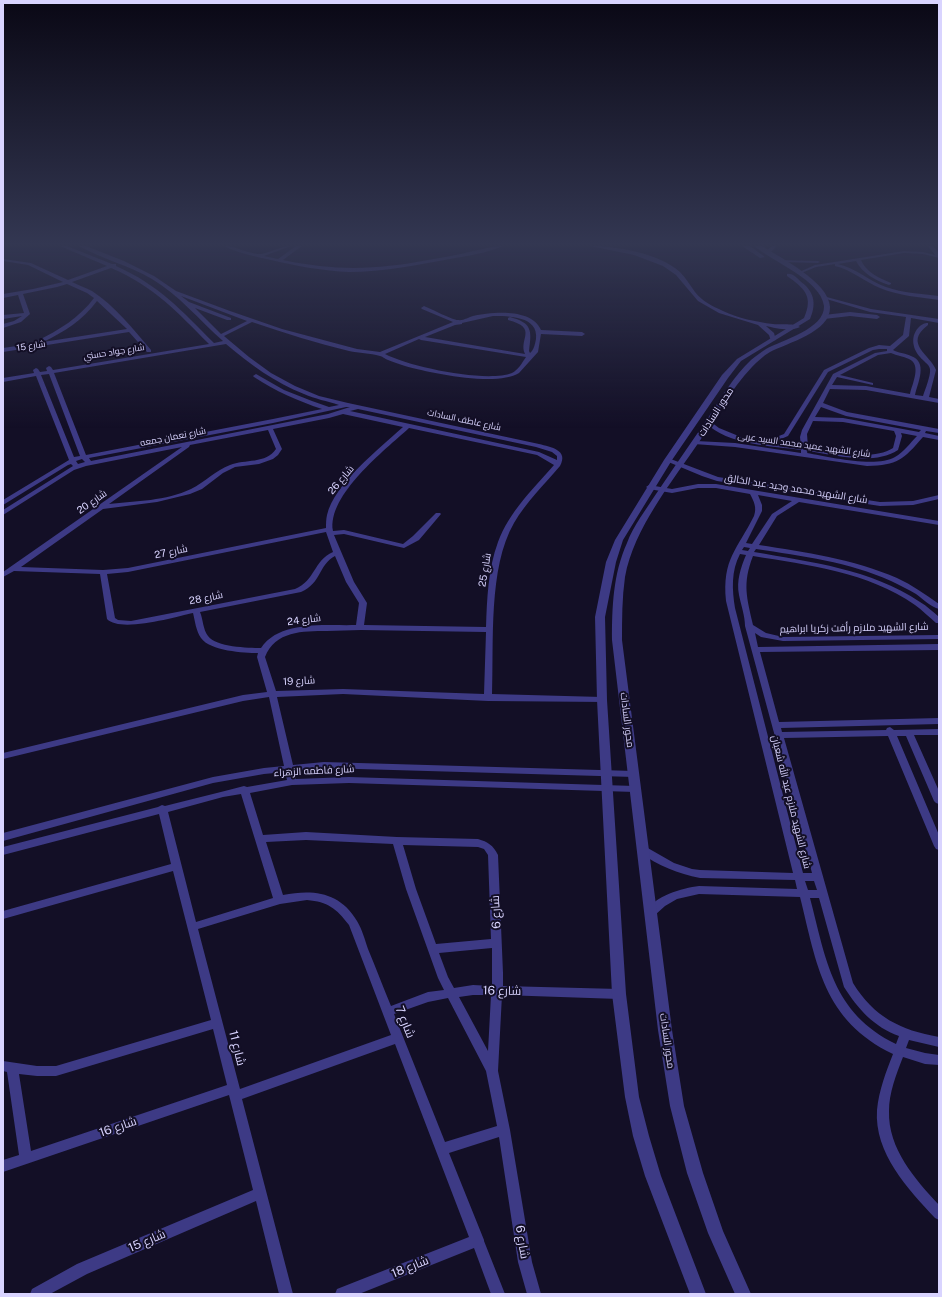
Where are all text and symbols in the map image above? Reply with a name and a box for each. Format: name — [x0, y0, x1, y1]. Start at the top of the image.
street label: شارع 15 — [16, 338, 46, 354]
street label: شارع جواد حسني — [83, 342, 145, 362]
street label: محور السادات — [696, 385, 736, 439]
street label: شارع عاطف السادات — [426, 407, 502, 433]
street label: شارع نعمان جمعه — [139, 425, 207, 449]
street label: شارع الشهيد عميد محمد السيد عربى — [737, 430, 871, 460]
street label: شارع 26 — [325, 463, 357, 497]
street label: شارع الشهيد محمد وحيد عبد الخالق — [724, 472, 868, 506]
street label: شارع 20 — [75, 487, 109, 517]
street label: شارع 27 — [153, 543, 189, 561]
street label: شارع 25 — [476, 552, 494, 588]
street label: شارع 28 — [188, 589, 224, 607]
street label: شارع 24 — [286, 612, 322, 628]
street label: شارع الشهيد ملازم رأفت زكريا ابراهيم — [779, 621, 929, 635]
street label: شارع 19 — [283, 674, 315, 688]
street label: محور السادات — [618, 692, 636, 748]
street label: شارع الشهيد ملازم عبد الله شعبان — [769, 734, 813, 870]
street label: شارع فاطمه الزهراء — [273, 763, 355, 779]
street label: شارع 6 — [488, 895, 504, 929]
street label: شارع 16 — [483, 983, 521, 999]
street label: شارع 7 — [392, 1004, 418, 1040]
street label: محور السادات — [657, 1013, 677, 1069]
street label: شارع 11 — [226, 1029, 248, 1067]
street label: شارع 16 — [97, 1114, 139, 1140]
street label: شارع 6 — [512, 1224, 532, 1260]
street label: شارع 15 — [126, 1227, 168, 1255]
street label: شارع 18 — [389, 1253, 431, 1281]

